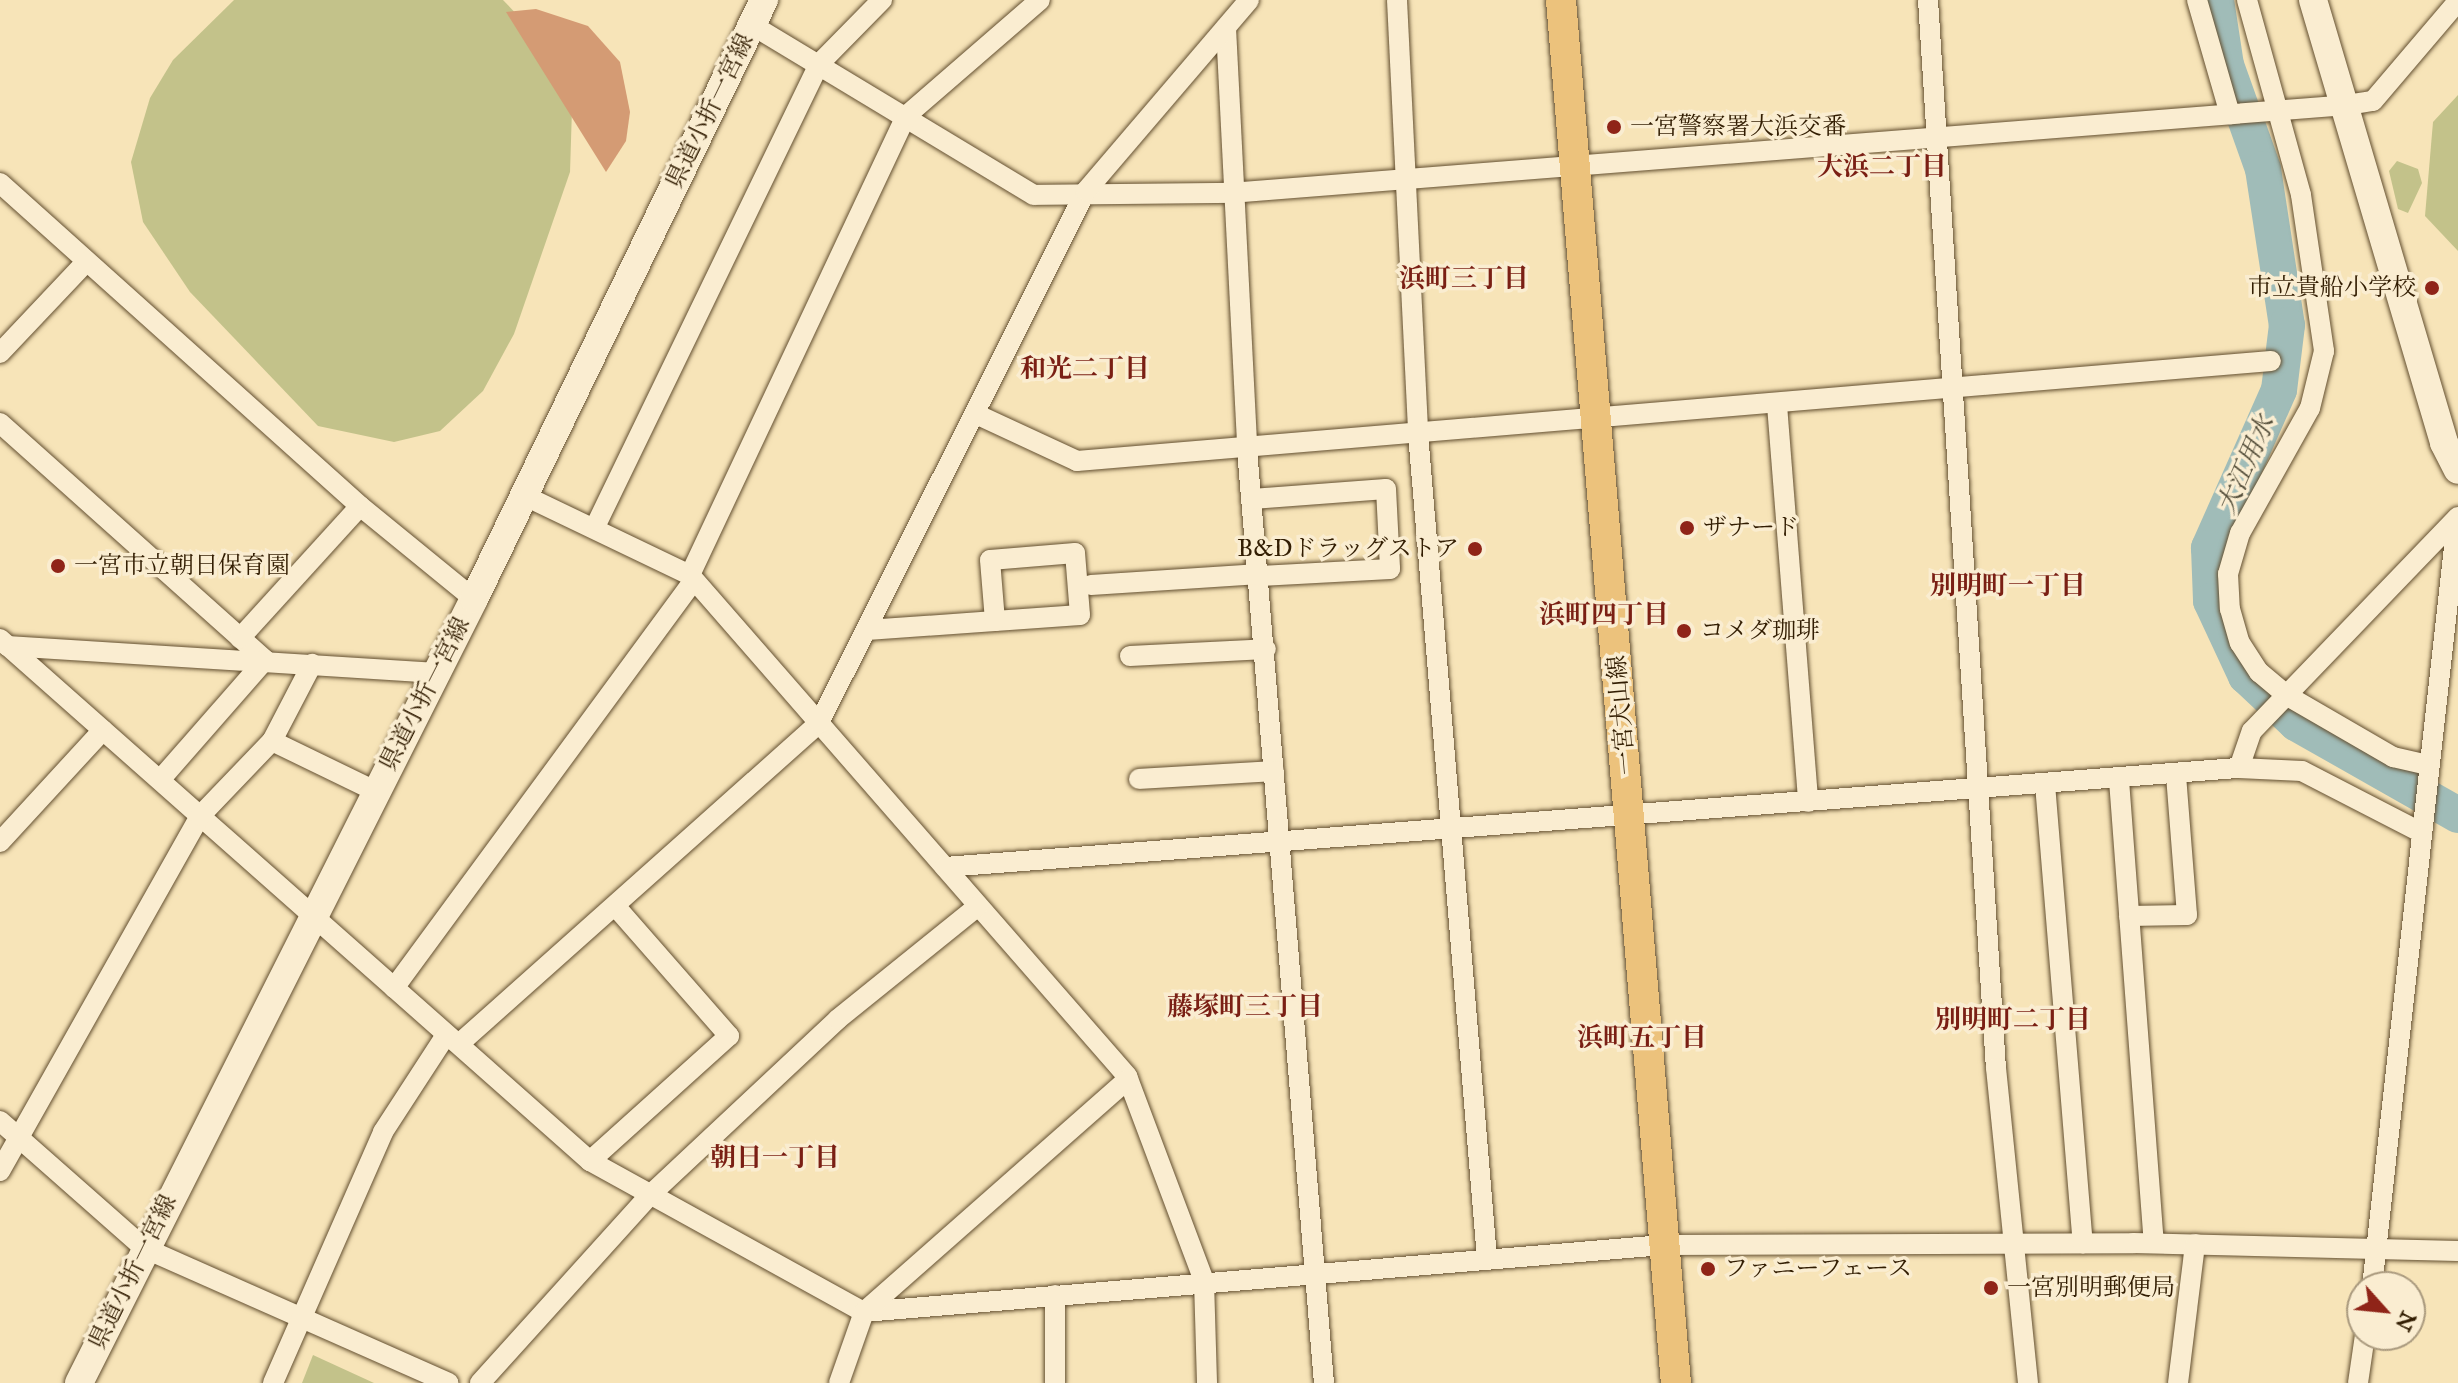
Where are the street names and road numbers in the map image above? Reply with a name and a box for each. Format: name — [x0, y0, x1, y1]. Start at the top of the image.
street label: 県道小折一宮線 — [660, 29, 760, 193]
street label: 県道小折一宮線 — [374, 613, 476, 775]
street label: 一宮犬山線 — [1602, 654, 1642, 776]
street label: 県道小折一宮線 — [83, 1190, 183, 1354]

